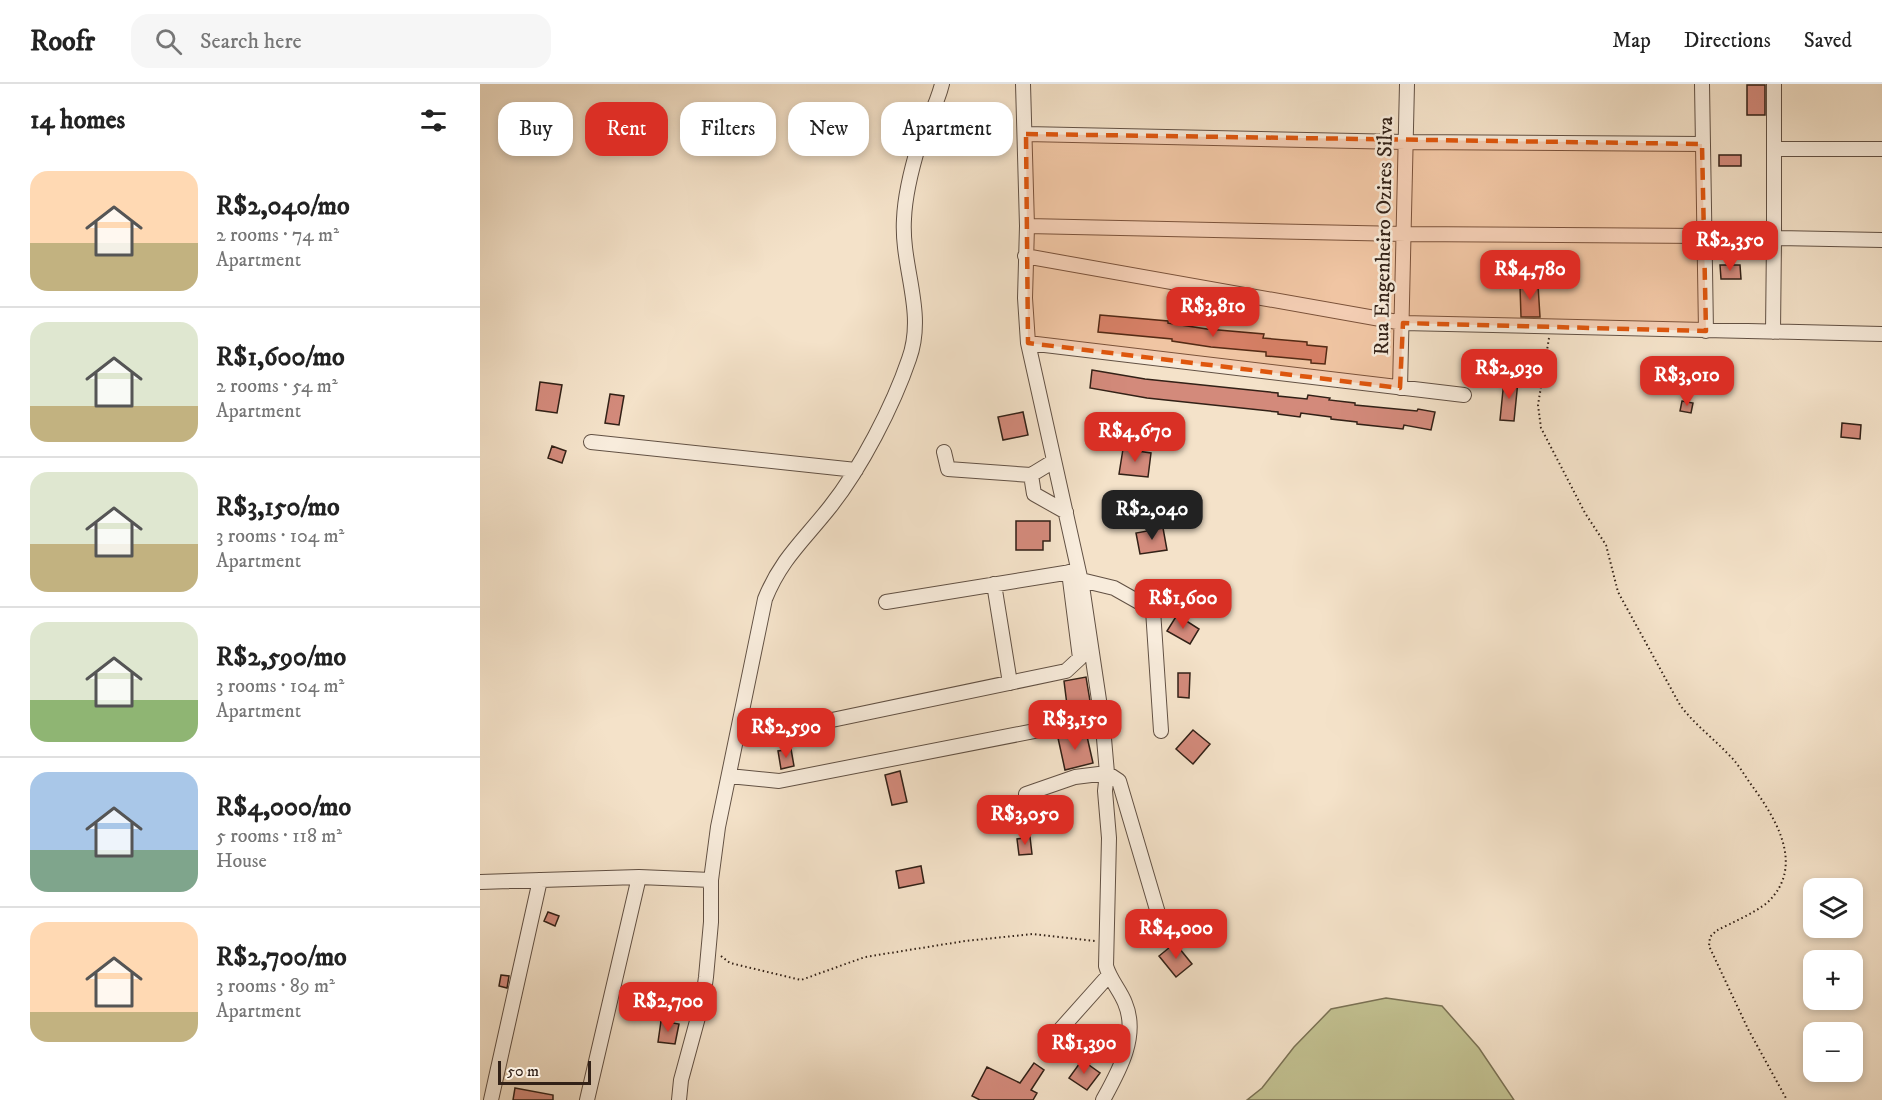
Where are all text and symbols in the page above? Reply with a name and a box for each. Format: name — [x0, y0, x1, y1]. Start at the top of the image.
search box — [131, 14, 551, 68]
text: Roofr — [30, 24, 95, 59]
icon: search — [152, 25, 185, 58]
text: Search here — [200, 28, 302, 55]
text: Map — [1612, 28, 1651, 54]
text: Directions — [1684, 28, 1771, 54]
text: Saved — [1804, 28, 1852, 54]
chip: Buy — [498, 102, 573, 156]
chip: Rent — [585, 102, 668, 156]
chip: Filters — [680, 102, 776, 156]
chip: New — [788, 102, 869, 156]
chip: Apartment — [881, 102, 1013, 156]
text: 14 homes — [30, 104, 125, 137]
icon: filters — [417, 104, 450, 137]
street label: Rua Engenheiro Ozires Silva — [1369, 116, 1399, 356]
text: R$2,040/mo — [216, 190, 350, 223]
icon: home — [78, 195, 150, 267]
pin: R$2,350 — [1675, 221, 1785, 272]
text: 2 rooms · 74 m² — [216, 223, 339, 248]
text: R$2,350 — [1696, 228, 1764, 253]
text: Apartment — [216, 248, 301, 273]
pin: R$4,780 — [1475, 250, 1585, 301]
text: R$4,780 — [1494, 257, 1566, 282]
pin: R$3,810 — [1158, 287, 1268, 338]
text: R$3,810 — [1180, 294, 1246, 319]
text: R$1,600/mo — [216, 341, 345, 374]
icon: home — [78, 346, 150, 418]
pin: R$2,930 — [1454, 349, 1564, 400]
text: R$2,930 — [1475, 356, 1543, 381]
pin: R$3,010 — [1632, 356, 1742, 407]
text: R$3,010 — [1654, 363, 1720, 388]
text: 2 rooms · 54 m² — [216, 374, 338, 399]
text: Apartment — [216, 399, 301, 424]
pin: R$4,670 — [1080, 412, 1190, 463]
text: R$4,670 — [1098, 419, 1172, 444]
pin: R$2,040 — [1097, 490, 1207, 541]
text: R$3,150/mo — [216, 491, 340, 524]
icon: home — [78, 496, 150, 568]
text: R$2,040 — [1116, 497, 1188, 522]
text: 3 rooms · 104 m² — [216, 524, 344, 549]
text: Apartment — [216, 549, 301, 574]
pin: R$1,600 — [1128, 579, 1238, 630]
text: R$1,600 — [1149, 586, 1217, 611]
text: R$2,590/mo — [216, 641, 346, 674]
icon: home — [78, 646, 150, 718]
text: 3 rooms · 104 m² — [216, 674, 344, 699]
text: Apartment — [216, 699, 301, 724]
pin: R$3,150 — [1020, 700, 1130, 751]
text: R$3,150 — [1043, 707, 1107, 732]
pin: R$2,590 — [731, 708, 841, 759]
text: R$2,590 — [751, 715, 821, 740]
text: R$4,000/mo — [216, 791, 351, 824]
pin: R$3,050 — [970, 795, 1080, 846]
icon: home — [78, 796, 150, 868]
text: R$3,050 — [991, 802, 1059, 827]
text: 5 rooms · 118 m² — [216, 824, 342, 849]
text: House — [216, 849, 267, 874]
map controls — [1803, 878, 1863, 1082]
button: layers — [1803, 878, 1863, 938]
pin: R$4,000 — [1121, 909, 1231, 960]
text: R$4,000 — [1139, 916, 1213, 941]
text: R$2,700/mo — [216, 941, 347, 974]
icon: home — [78, 946, 150, 1018]
button: + — [1803, 950, 1863, 1010]
text: 3 rooms · 89 m² — [216, 974, 335, 999]
pin: R$2,700 — [613, 982, 723, 1033]
text: R$2,700 — [633, 989, 703, 1014]
text: Apartment — [216, 999, 301, 1024]
button: − — [1803, 1022, 1863, 1082]
pin: R$1,390 — [1029, 1024, 1139, 1075]
text: R$1,390 — [1051, 1031, 1117, 1056]
scale bar — [498, 1058, 591, 1086]
text: 50 m — [507, 1061, 539, 1081]

